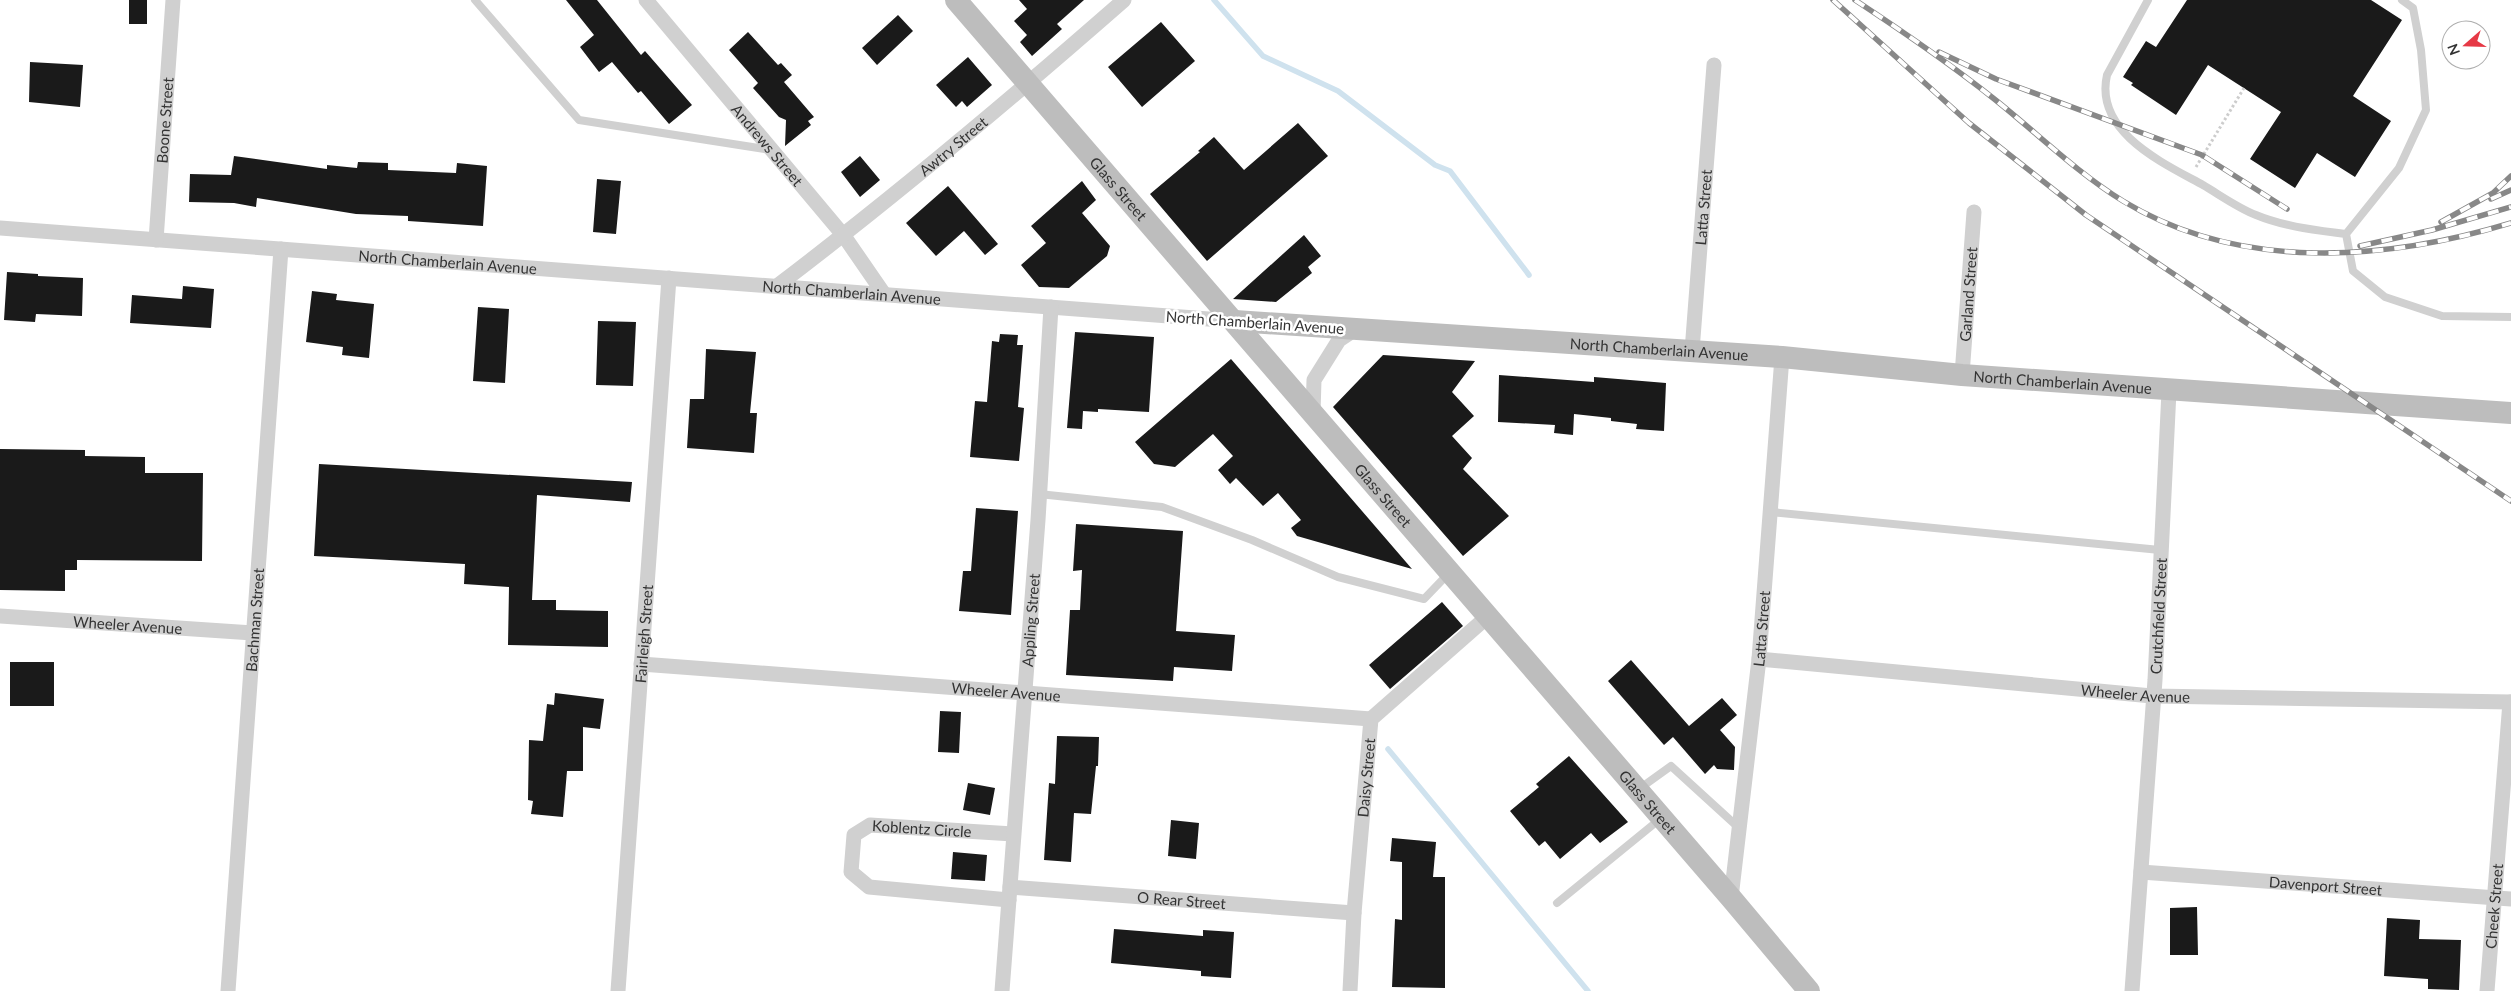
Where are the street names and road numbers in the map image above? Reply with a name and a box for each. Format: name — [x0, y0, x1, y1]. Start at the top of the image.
street label: Boone Street — [152, 76, 177, 164]
street label: Andrews Street — [728, 100, 807, 190]
street label: Awtry Street — [915, 112, 991, 179]
street label: Glass Street — [1086, 153, 1151, 224]
street label: Latta Street — [1691, 168, 1715, 246]
street label: North Chamberlain Avenue — [358, 246, 538, 277]
street label: Garland Street — [1955, 246, 1980, 342]
street label: North Chamberlain Avenue — [762, 276, 942, 308]
street label: North Chamberlain Avenue — [1165, 307, 1345, 337]
street label: North Chamberlain Avenue — [1569, 334, 1749, 364]
street label: North Chamberlain Avenue — [1973, 367, 2153, 397]
street label: Glass Street — [1351, 460, 1416, 531]
street label: Crutchfield Street — [2146, 557, 2170, 675]
street label: Bachman Street — [242, 567, 267, 673]
street label: Appling Street — [1018, 572, 1043, 667]
street label: Fairleigh Street — [631, 583, 656, 684]
street label: Latta Street — [1749, 589, 1773, 668]
street label: Wheeler Avenue — [73, 612, 183, 637]
street label: Wheeler Avenue — [951, 678, 1061, 705]
street label: Wheeler Avenue — [2080, 680, 2190, 706]
street label: Daisy Street — [1353, 737, 1378, 818]
street label: Glass Street — [1616, 766, 1681, 838]
street label: Koblentz Circle — [872, 816, 972, 840]
street label: Cheek Street — [2481, 862, 2506, 949]
street label: Davenport Street — [2268, 872, 2383, 899]
street label: O Rear Street — [1137, 888, 1227, 912]

